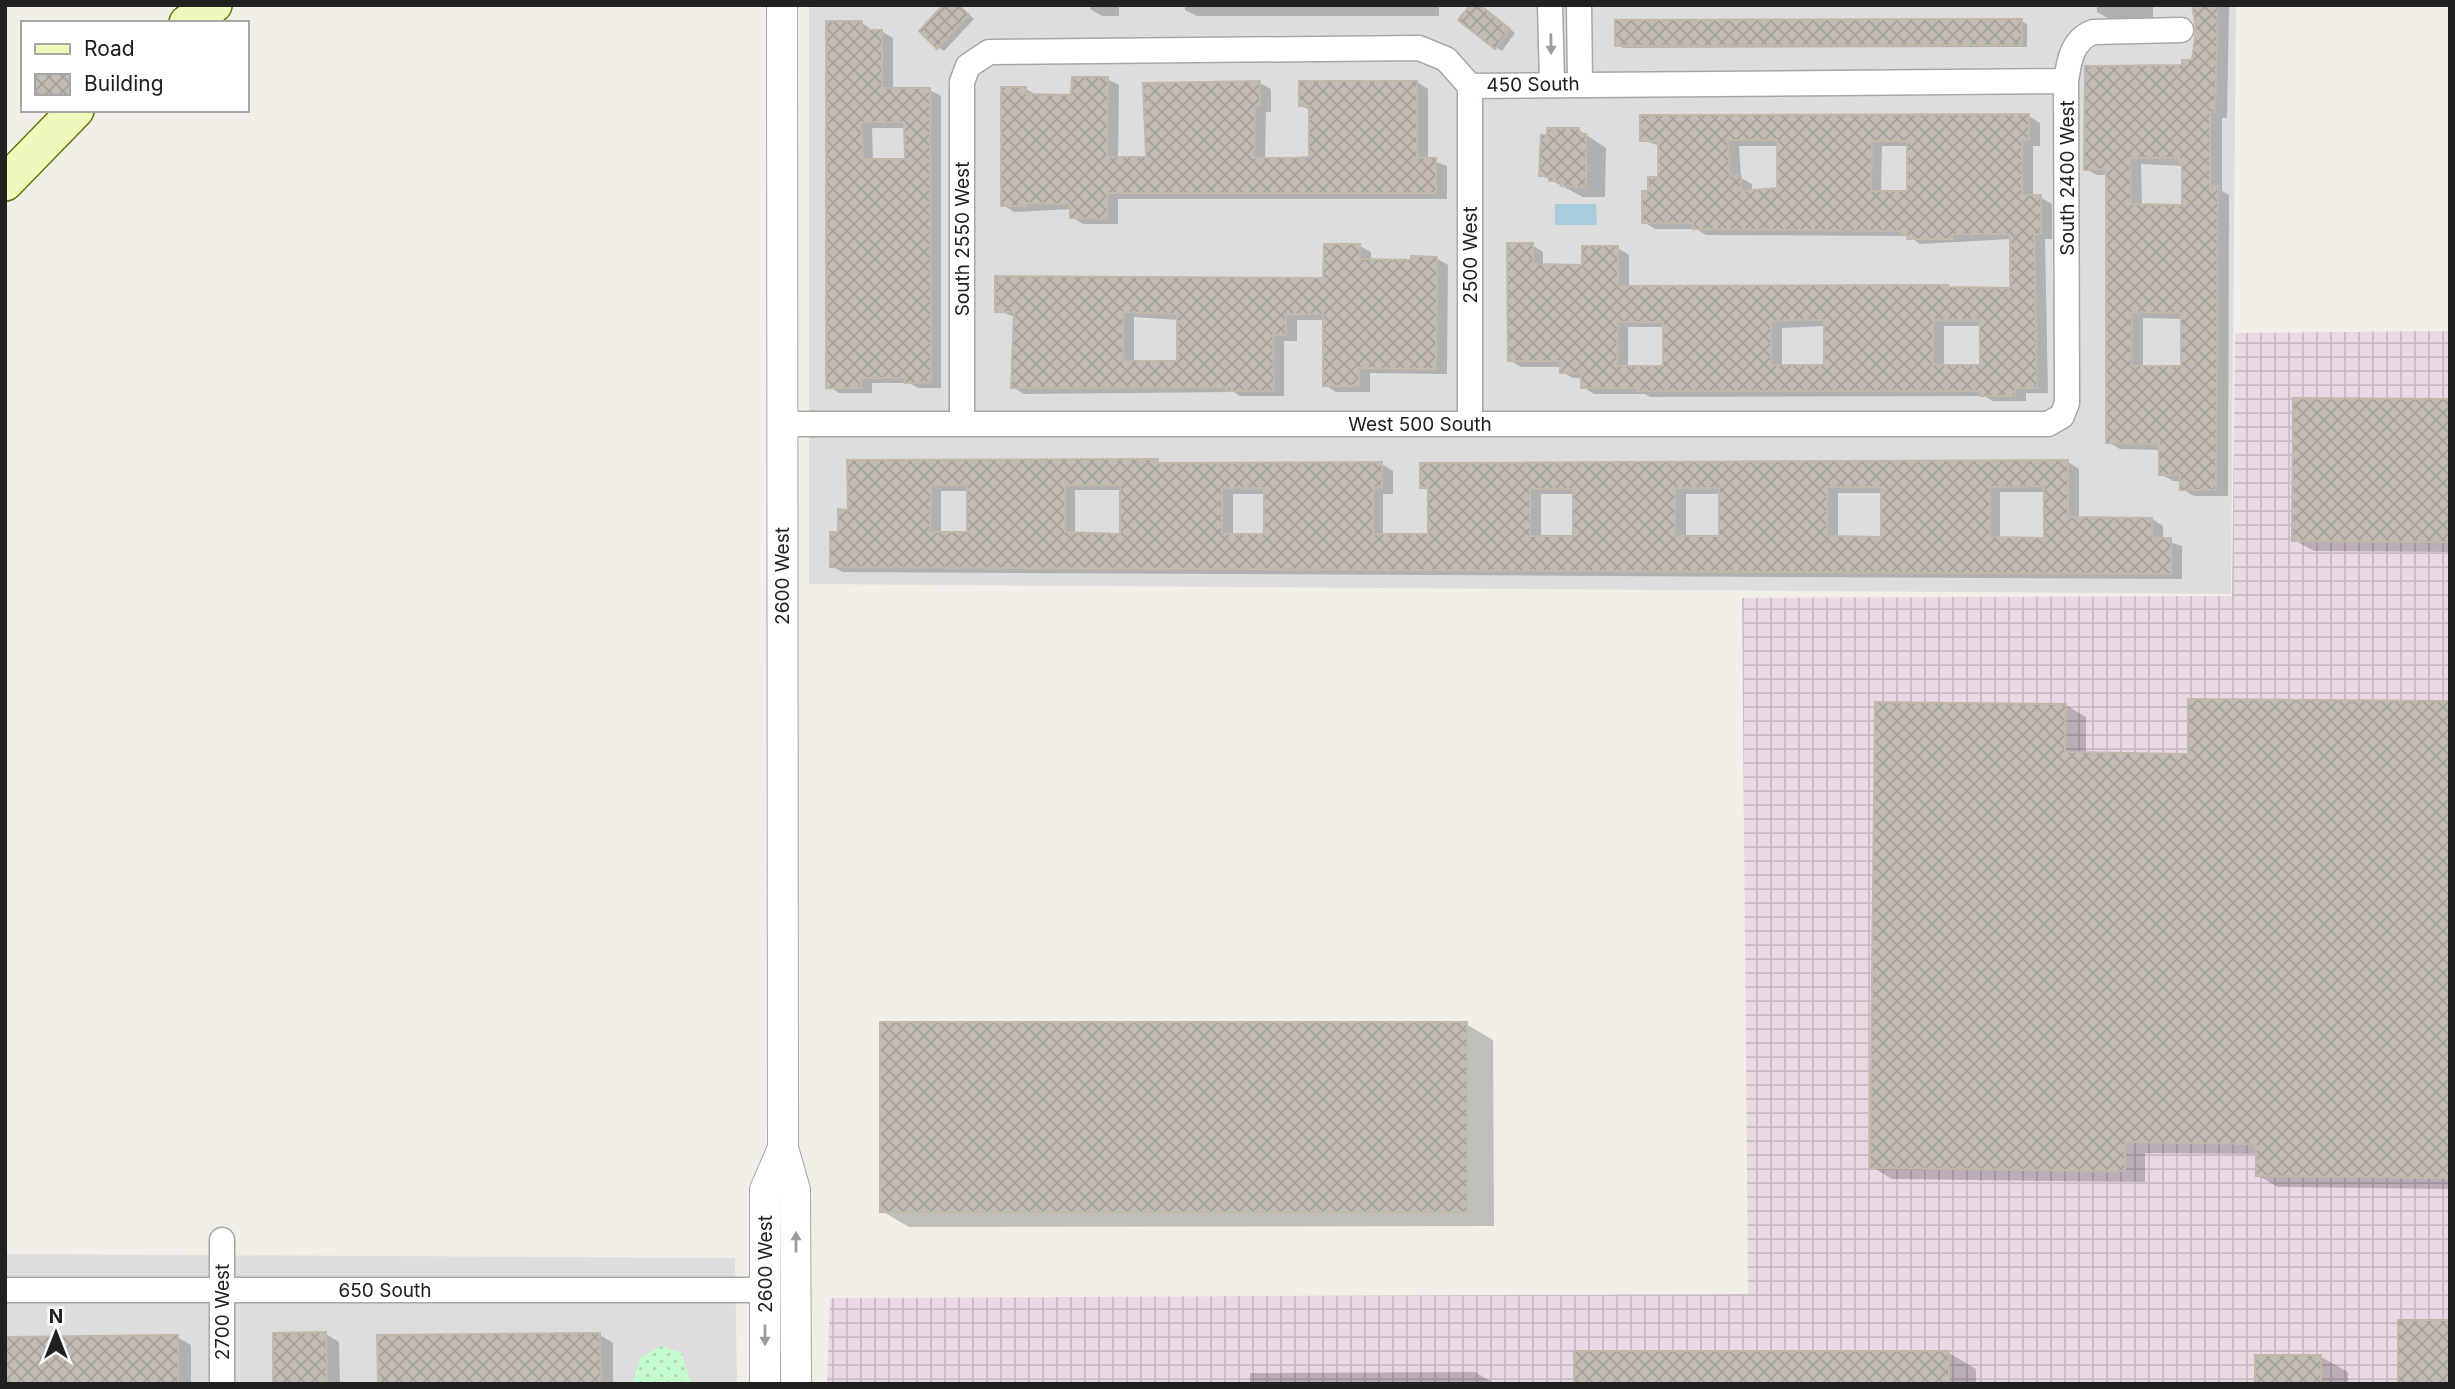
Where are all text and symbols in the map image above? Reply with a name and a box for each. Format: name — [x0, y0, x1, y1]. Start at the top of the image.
legend — [21, 21, 248, 112]
one-way arrow — [1545, 33, 1557, 55]
text: Road — [84, 36, 135, 61]
text: Building — [84, 71, 164, 96]
street label: 450 South — [1486, 72, 1580, 97]
street label: South 2400 West — [2056, 100, 2079, 256]
street label: South 2550 West — [951, 162, 974, 316]
street label: 2500 West — [1459, 206, 1482, 304]
street label: West 500 South — [1348, 413, 1492, 436]
street label: 2600 West — [771, 527, 794, 625]
street label: 2600 West — [754, 1215, 777, 1313]
one-way arrow — [790, 1231, 802, 1253]
street label: 2700 West — [211, 1264, 234, 1360]
street label: 650 South — [339, 1279, 431, 1302]
north arrow — [21, 1298, 91, 1368]
text: N — [49, 1305, 63, 1328]
one-way arrow — [759, 1324, 771, 1346]

